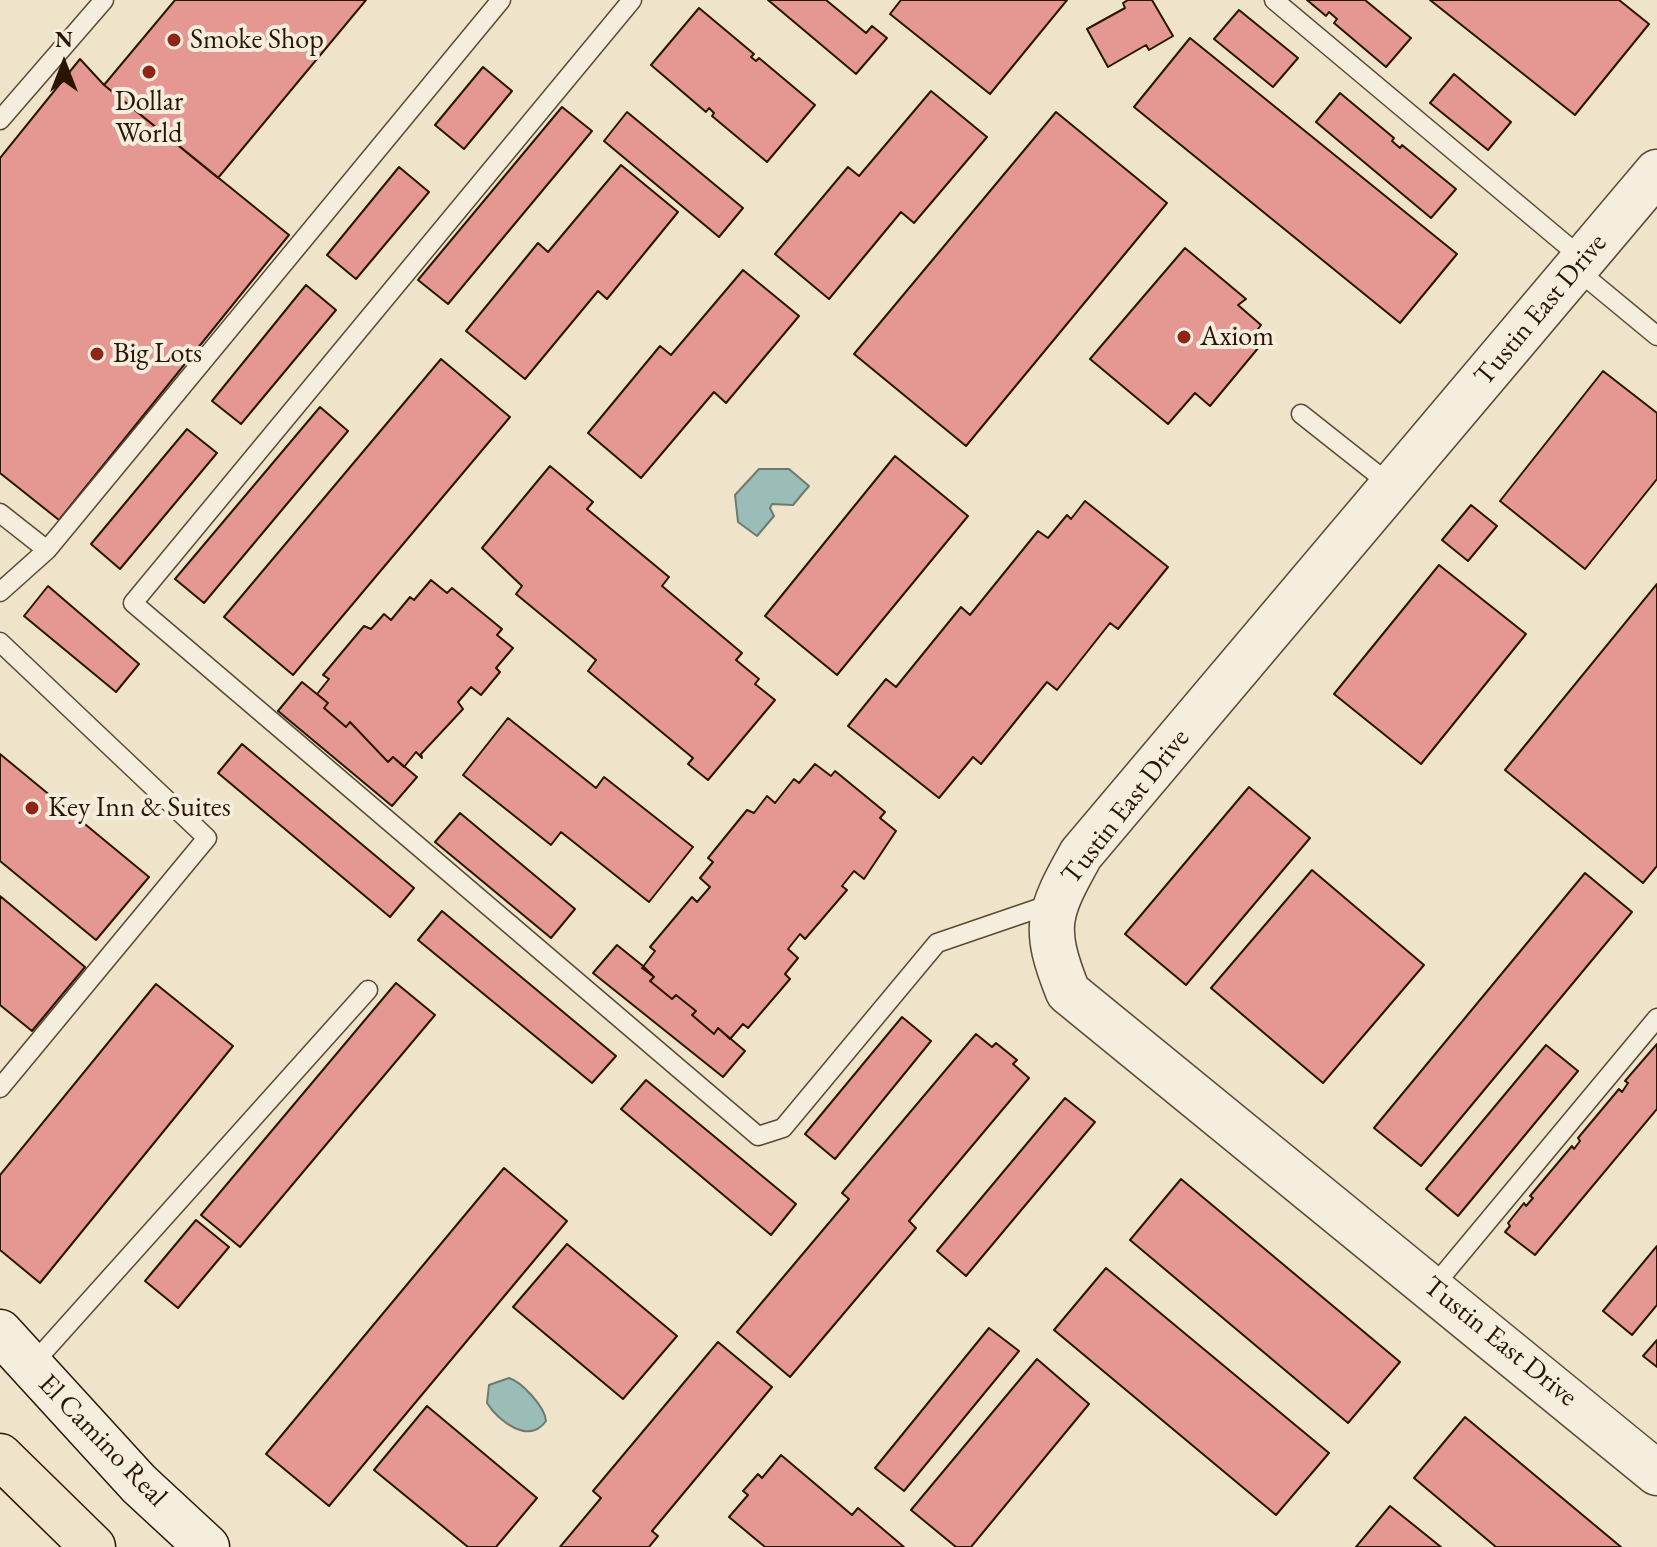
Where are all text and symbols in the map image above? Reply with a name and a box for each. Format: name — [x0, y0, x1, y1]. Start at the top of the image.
place label: Smoke Shop — [190, 23, 324, 57]
north arrow — [24, 24, 104, 104]
text: N — [55, 25, 73, 54]
marker: Smoke Shop — [165, 31, 183, 49]
marker: Dollar World — [140, 63, 158, 81]
place label: Dollar World — [115, 85, 183, 151]
street label: Tustin East Drive — [1468, 227, 1614, 393]
place label: Axiom — [1200, 320, 1274, 354]
marker: Axiom — [1175, 328, 1193, 346]
place label: Big Lots — [113, 337, 202, 371]
marker: Big Lots — [88, 345, 106, 363]
street label: Tustin East Drive — [1055, 723, 1197, 891]
place label: Key Inn & Suites — [48, 791, 231, 825]
marker: Key Inn & Suites — [23, 799, 41, 817]
street label: Tustin East Drive — [1416, 1270, 1584, 1414]
street label: El Camino Real — [31, 1368, 173, 1514]

